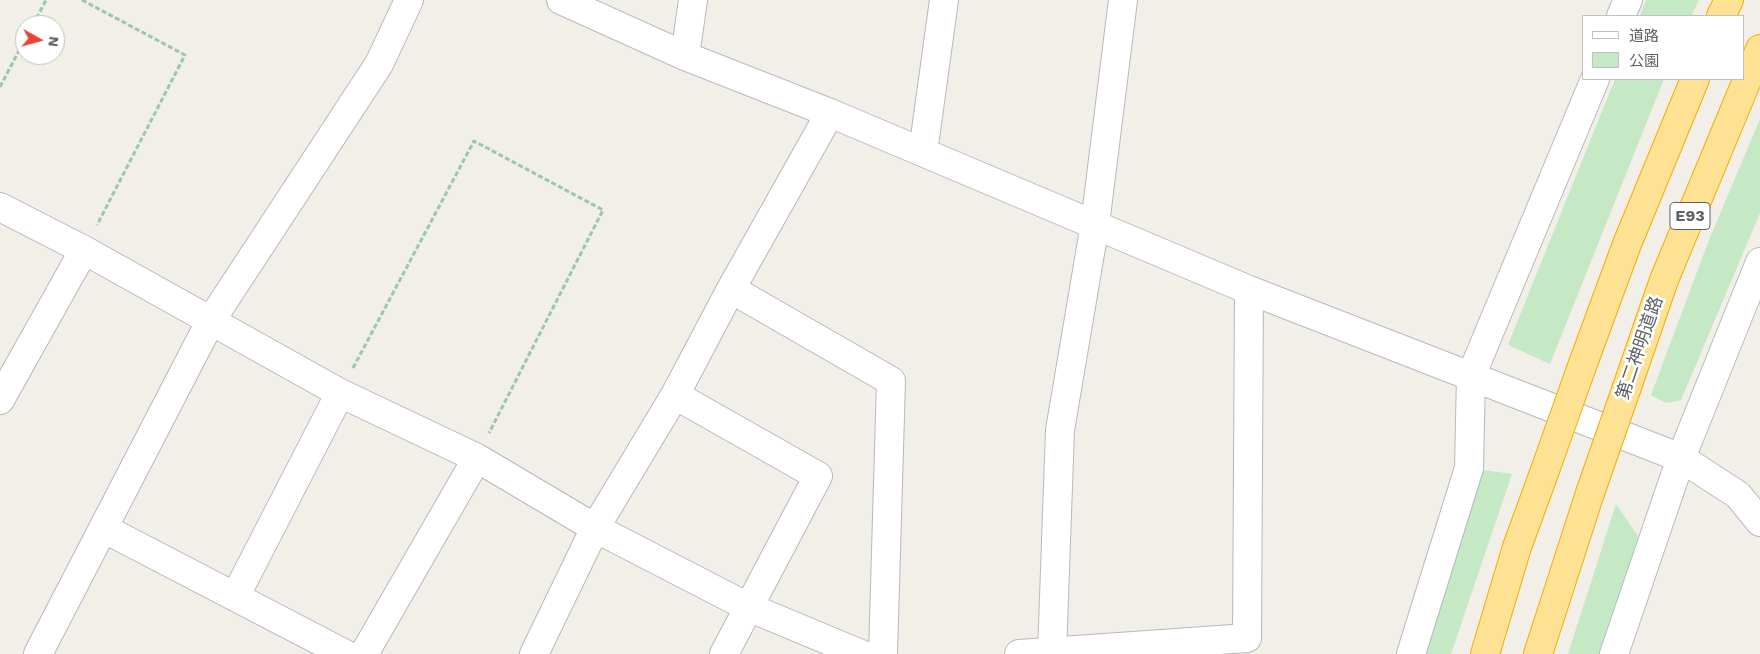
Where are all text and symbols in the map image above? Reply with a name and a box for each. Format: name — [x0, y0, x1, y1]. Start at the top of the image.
north arrow — [15, 15, 65, 65]
legend — [1582, 15, 1745, 80]
text: 道路 — [1629, 27, 1659, 45]
text: N — [45, 36, 62, 48]
text: 公園 — [1629, 52, 1659, 70]
road number: E93 — [1670, 202, 1710, 230]
street label: 第二神明道路 — [1612, 293, 1668, 403]

